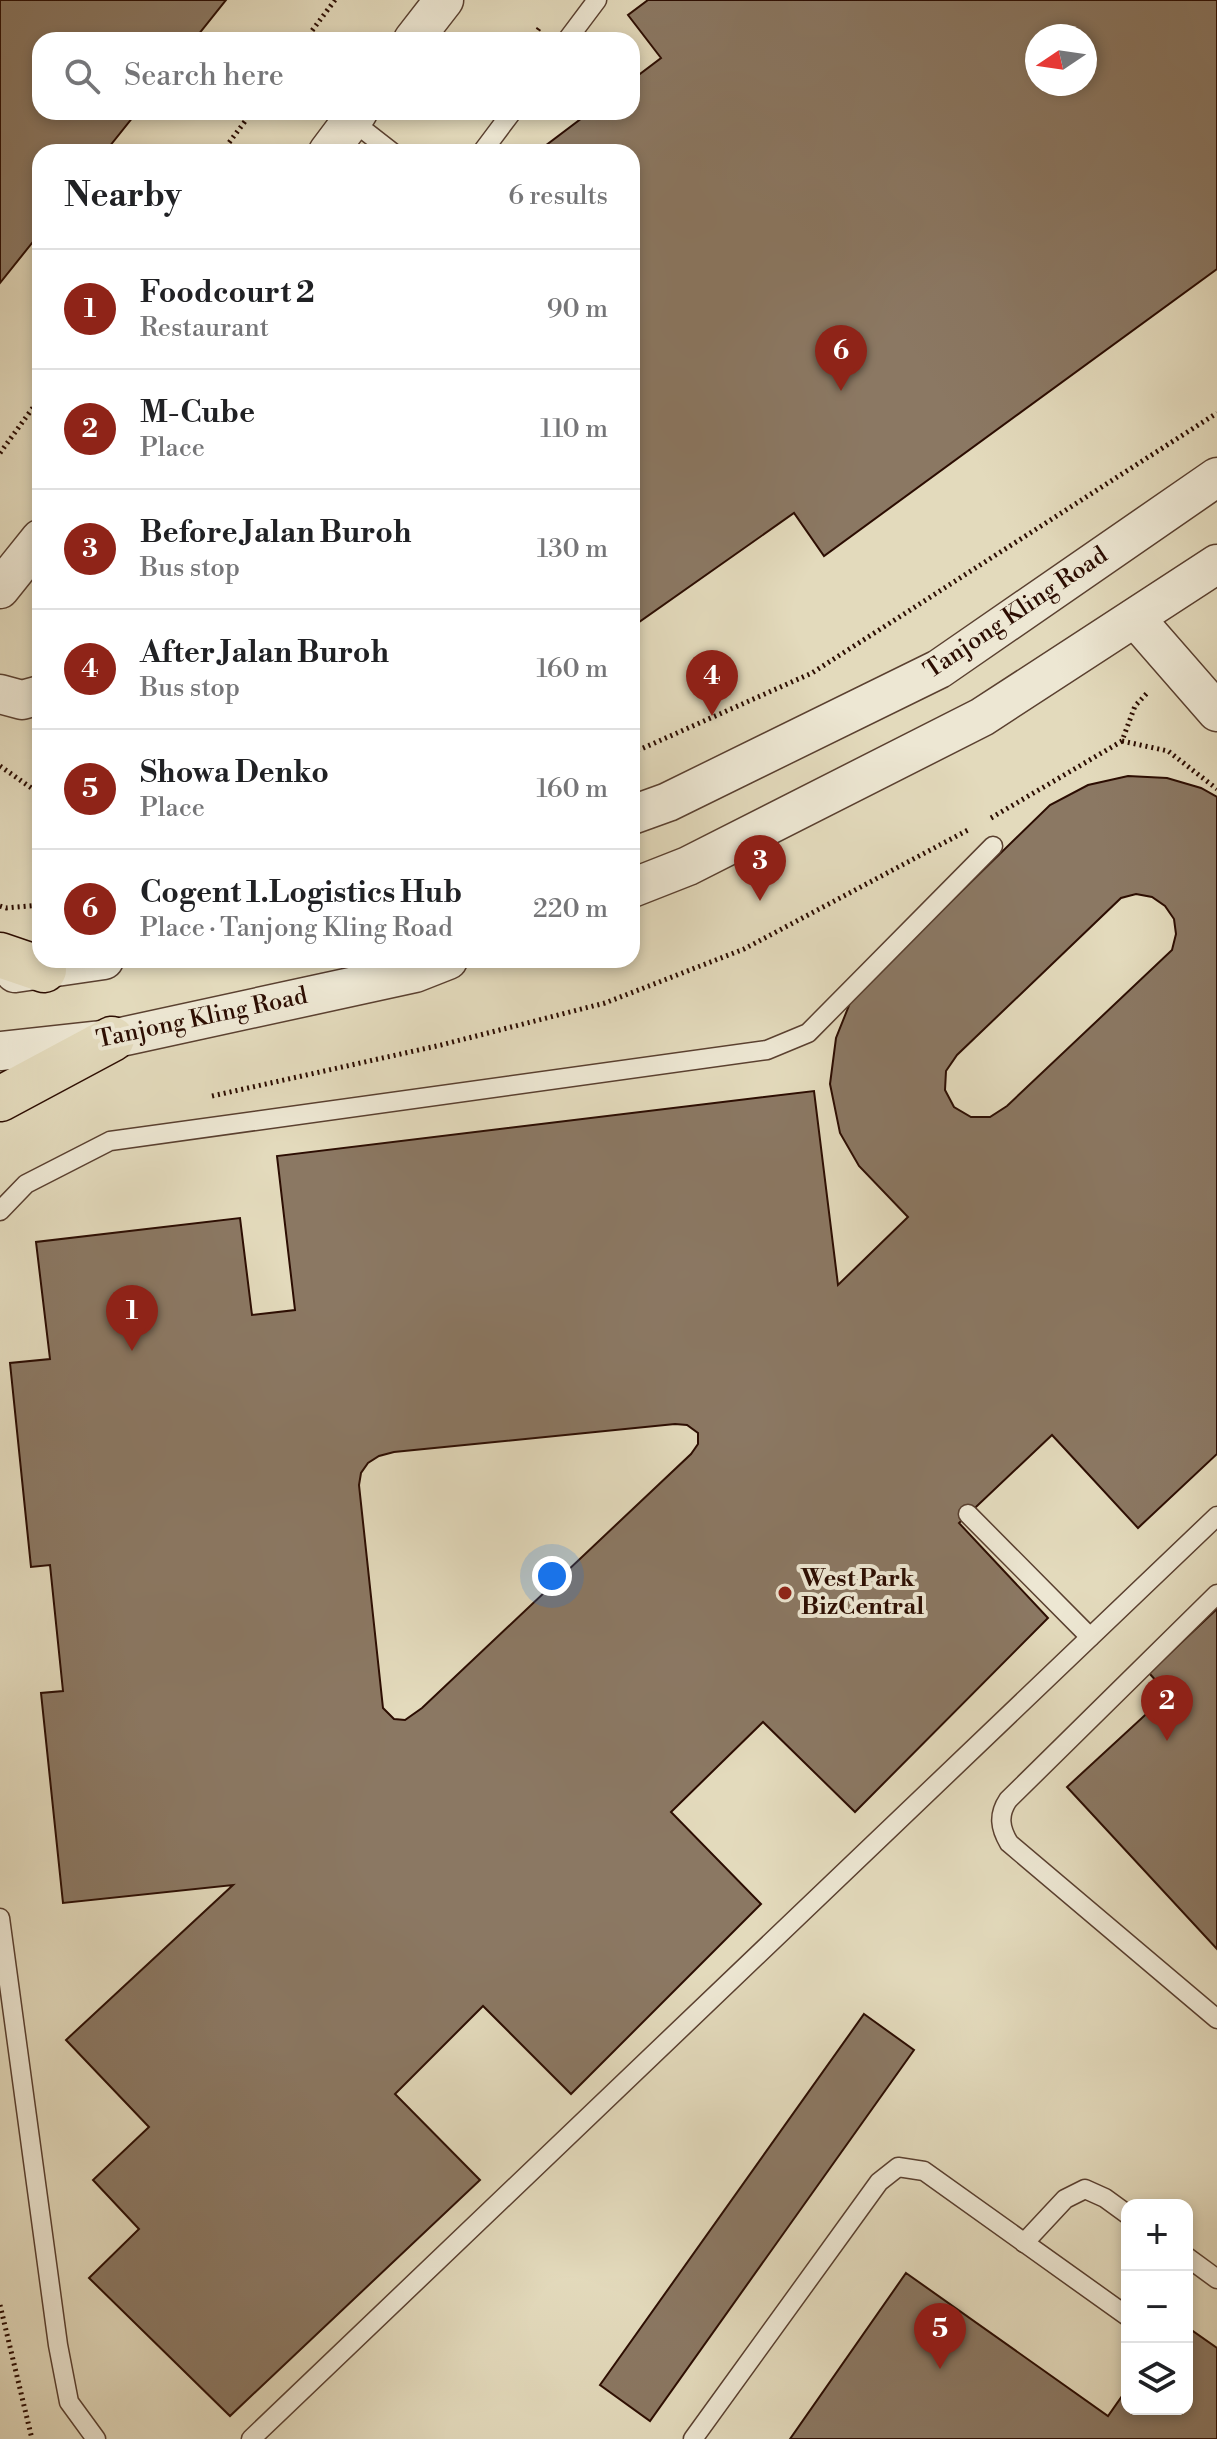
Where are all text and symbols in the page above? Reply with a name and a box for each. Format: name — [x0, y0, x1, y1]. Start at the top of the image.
north arrow — [1025, 24, 1097, 96]
search box — [32, 32, 640, 120]
icon: search — [60, 54, 104, 98]
text: Search here — [124, 57, 284, 95]
text: Nearby — [64, 175, 182, 217]
text: 6 results — [508, 180, 608, 212]
text: Foodcourt 2 — [140, 274, 315, 312]
text: 1 — [84, 293, 96, 325]
text: 90 m — [547, 293, 608, 325]
text: Restaurant — [140, 312, 269, 344]
pin: 6 — [815, 325, 867, 391]
text: M-Cube — [140, 394, 255, 432]
text: 2 — [82, 413, 98, 445]
text: 110 m — [540, 413, 608, 445]
text: Place — [140, 432, 205, 464]
text: Before Jalan Buroh — [140, 514, 412, 552]
text: 3 — [82, 533, 98, 565]
text: 130 m — [537, 533, 608, 565]
street label: Tanjong Kling Road — [919, 540, 1114, 686]
text: Bus stop — [140, 552, 240, 584]
text: After Jalan Buroh — [140, 634, 389, 672]
pin: 4 — [686, 650, 738, 716]
text: 4 — [81, 653, 99, 685]
text: 160 m — [537, 653, 608, 685]
text: Bus stop — [140, 672, 240, 704]
text: Showa Denko — [140, 754, 329, 792]
text: 5 — [82, 773, 98, 805]
text: 160 m — [537, 773, 608, 805]
text: Place — [140, 792, 205, 824]
pin: 3 — [734, 835, 786, 901]
text: Cogent 1.Logistics Hub — [140, 874, 462, 912]
text: 6 — [82, 893, 98, 925]
text: 220 m — [533, 893, 608, 925]
text: Place · Tanjong Kling Road — [140, 912, 453, 944]
street label: Tanjong Kling Road — [94, 981, 311, 1055]
pin: 1 — [106, 1285, 158, 1351]
your location — [532, 1556, 572, 1596]
place label: West Park BizCentral — [800, 1564, 924, 1622]
marker: West Park BizCentral — [776, 1584, 794, 1602]
pin: 2 — [1141, 1675, 1193, 1741]
map controls — [1121, 2199, 1193, 2415]
button: + — [1121, 2199, 1193, 2271]
button: − — [1121, 2271, 1193, 2343]
pin: 5 — [914, 2303, 966, 2369]
button: layers — [1121, 2343, 1193, 2415]

